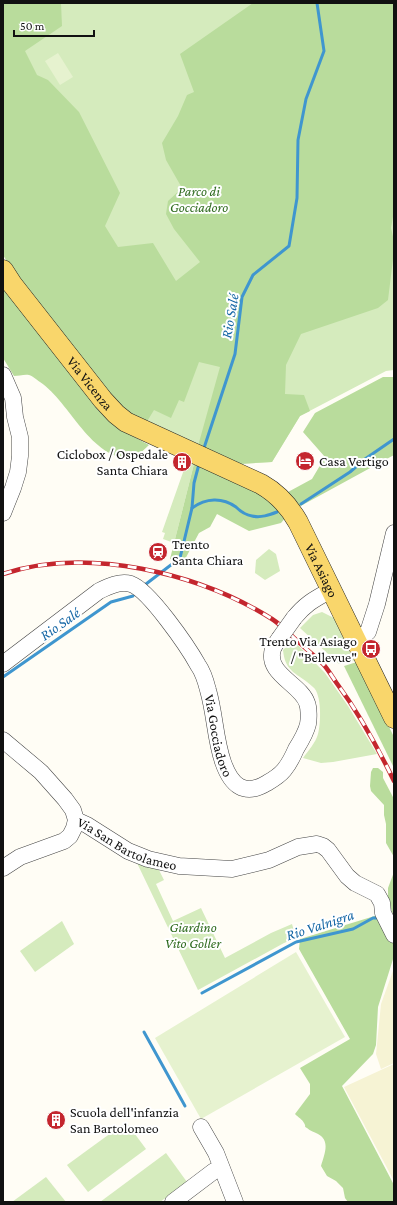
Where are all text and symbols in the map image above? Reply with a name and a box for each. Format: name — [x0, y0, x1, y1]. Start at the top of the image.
scale bar — [14, 12, 94, 38]
text: 50 m — [20, 19, 45, 33]
park label: Parco di Gocciadoro — [170, 183, 228, 215]
water label: Rio Salé — [218, 291, 242, 340]
street label: Via Vicenza — [64, 353, 117, 414]
place label: Ciclobox / Ospedale Santa Chiara — [57, 446, 169, 478]
hotel icon: Casa Vertigo — [294, 450, 316, 472]
building icon: Ciclobox / Ospedale Santa Chiara — [171, 451, 193, 473]
place label: Casa Vertigo — [319, 453, 389, 469]
place label: Trento Santa Chiara — [172, 536, 244, 568]
station icon: Trento Santa Chiara — [147, 541, 169, 563]
street label: Via Asiago — [302, 541, 342, 600]
water label: Rio Salé — [37, 604, 84, 643]
place label: Trento Via Asiago / "Bellevue" — [259, 633, 357, 665]
bus stop icon: Trento Via Asiago / "Bellevue" — [360, 638, 382, 660]
street label: Via Gocciadoro — [202, 693, 236, 780]
street label: Via San Bartolameo — [75, 814, 178, 873]
water label: Rio Valnigra — [284, 907, 356, 944]
park label: Giardino Vito Goller — [165, 919, 222, 951]
place label: Scuola dell'infanzia San Bartolomeo — [70, 1104, 180, 1136]
building icon: Scuola dell'infanzia San Bartolomeo — [45, 1109, 67, 1131]

